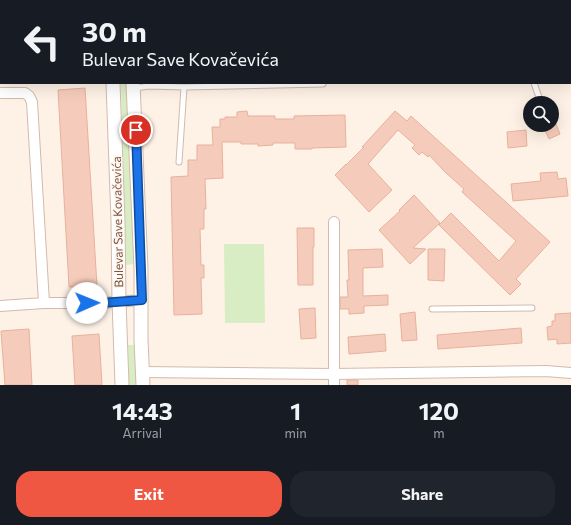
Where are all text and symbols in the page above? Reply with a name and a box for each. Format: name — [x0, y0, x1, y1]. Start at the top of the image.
text: 30 m — [82, 14, 147, 48]
icon: left — [16, 16, 68, 68]
text: Bulevar Save Kovačevića — [82, 48, 279, 70]
map controls — [523, 96, 559, 132]
button: search — [523, 96, 559, 132]
pin — [119, 113, 153, 147]
icon: arrive — [125, 119, 147, 141]
street label: Bulevar Save Kovačevića — [109, 156, 125, 288]
position arrow — [66, 282, 108, 324]
text: 14:43 — [112, 396, 173, 425]
text: 1 — [290, 396, 301, 425]
text: 120 — [419, 396, 459, 425]
text: Arrival — [123, 425, 162, 441]
text: min — [285, 425, 307, 441]
text: m — [433, 425, 445, 441]
button: Exit — [16, 471, 282, 517]
button: Share — [290, 471, 555, 517]

